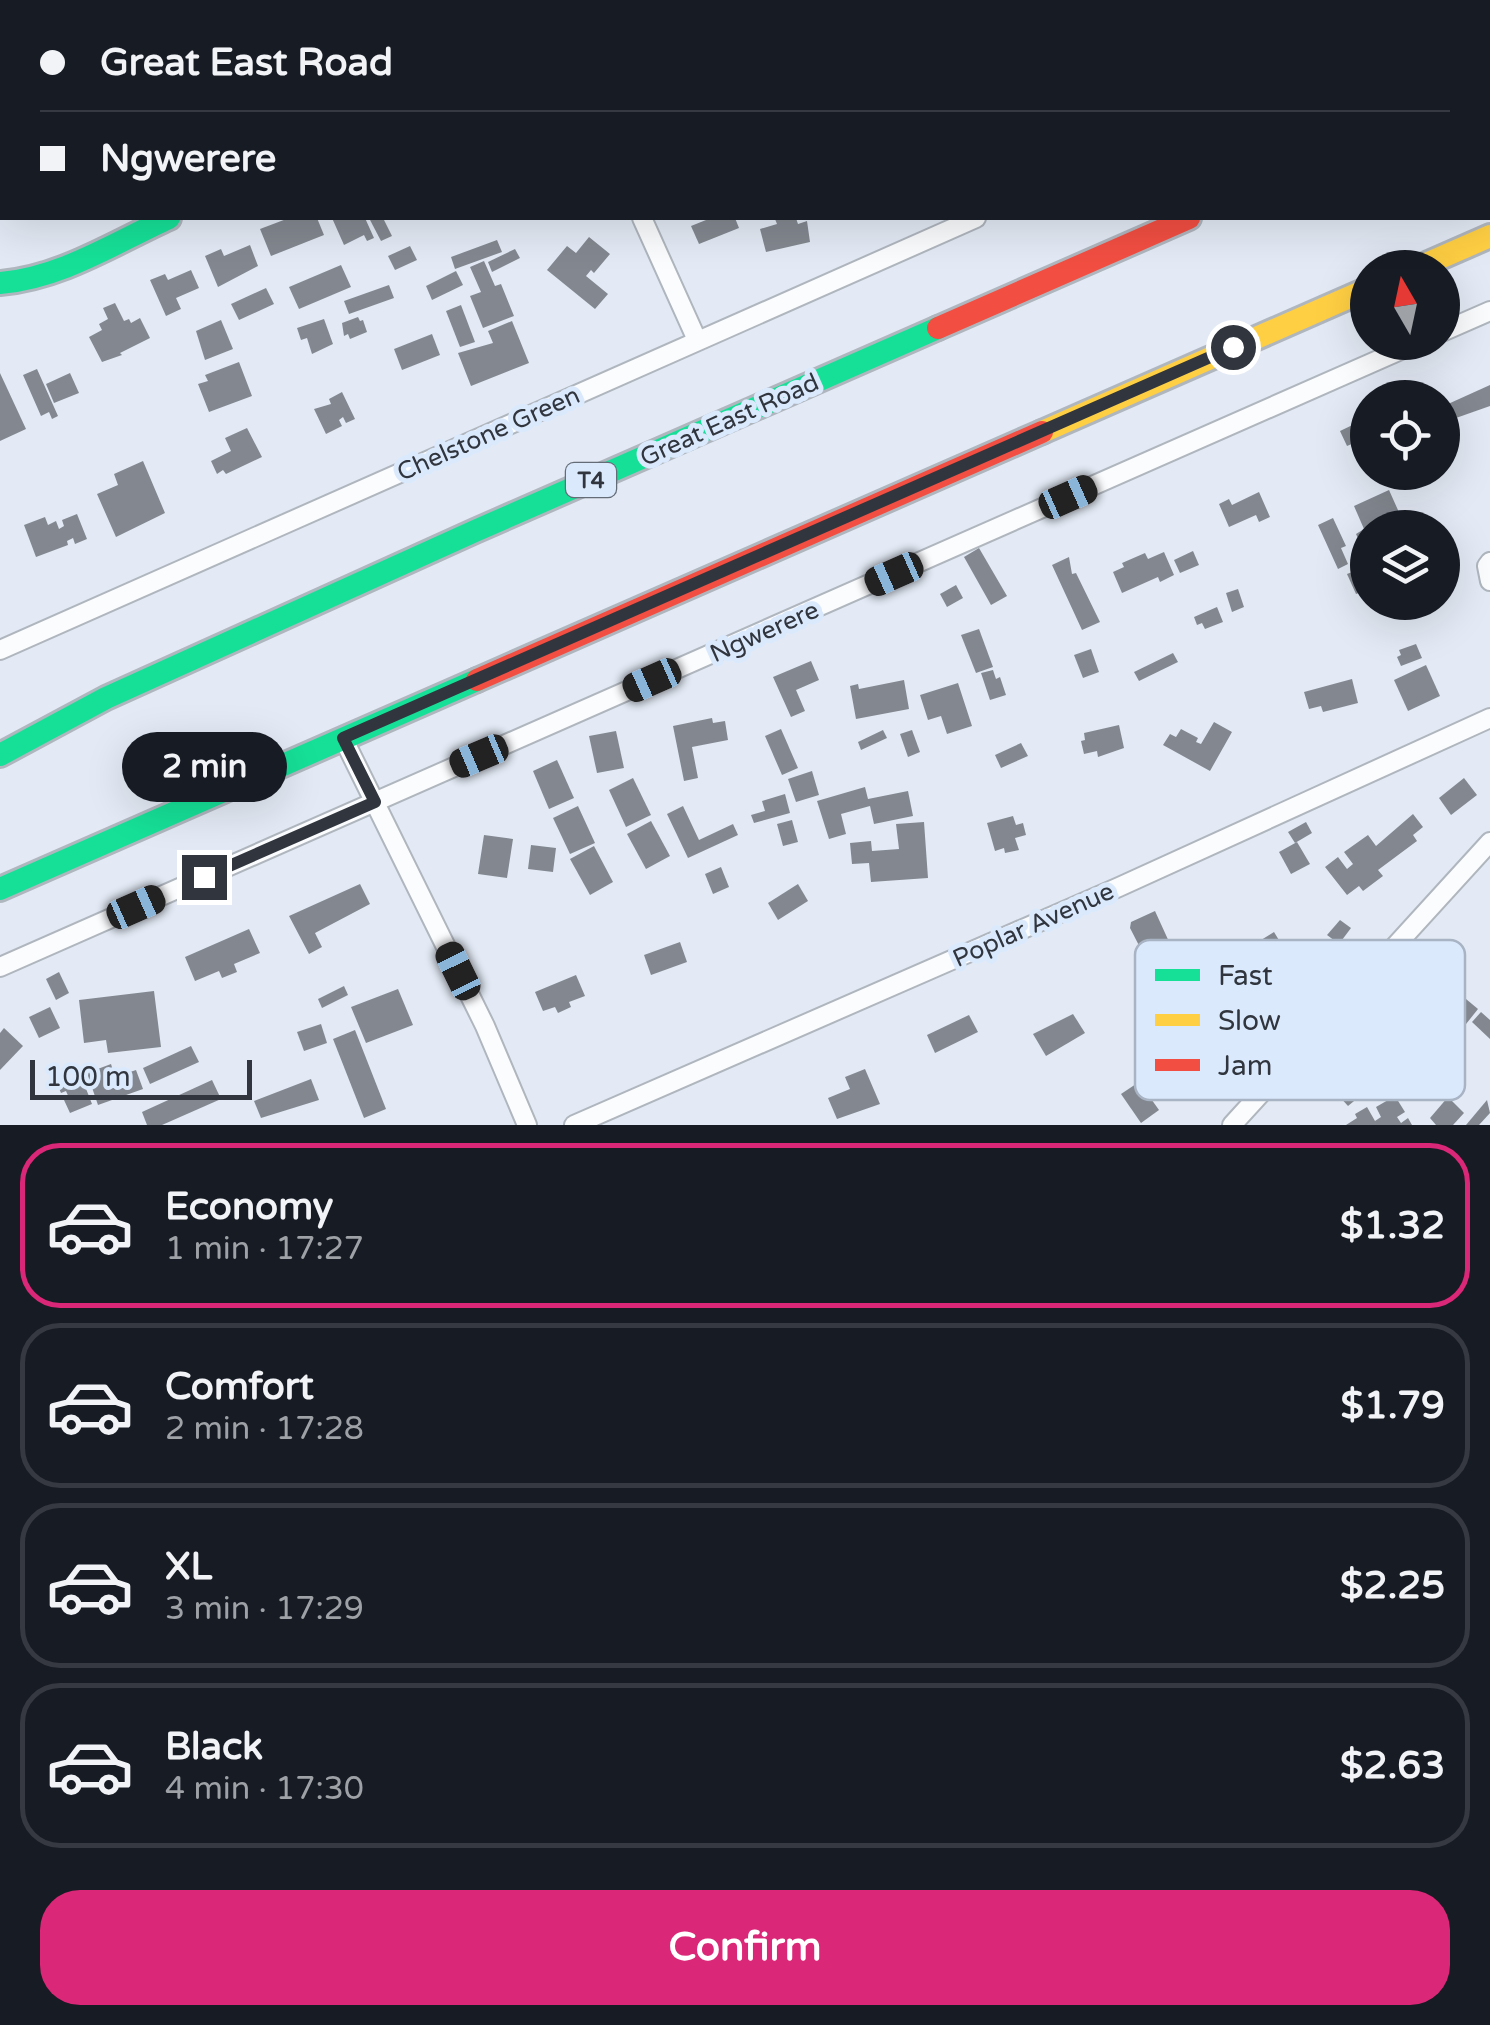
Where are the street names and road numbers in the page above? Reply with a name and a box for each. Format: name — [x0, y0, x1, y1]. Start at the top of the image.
street label: Great East Road — [635, 367, 824, 473]
street label: Chelstone Green — [392, 380, 584, 488]
road number: T4 — [566, 463, 616, 497]
street label: Ngwerere — [705, 595, 823, 669]
street label: Poplar Avenue — [948, 876, 1119, 974]

